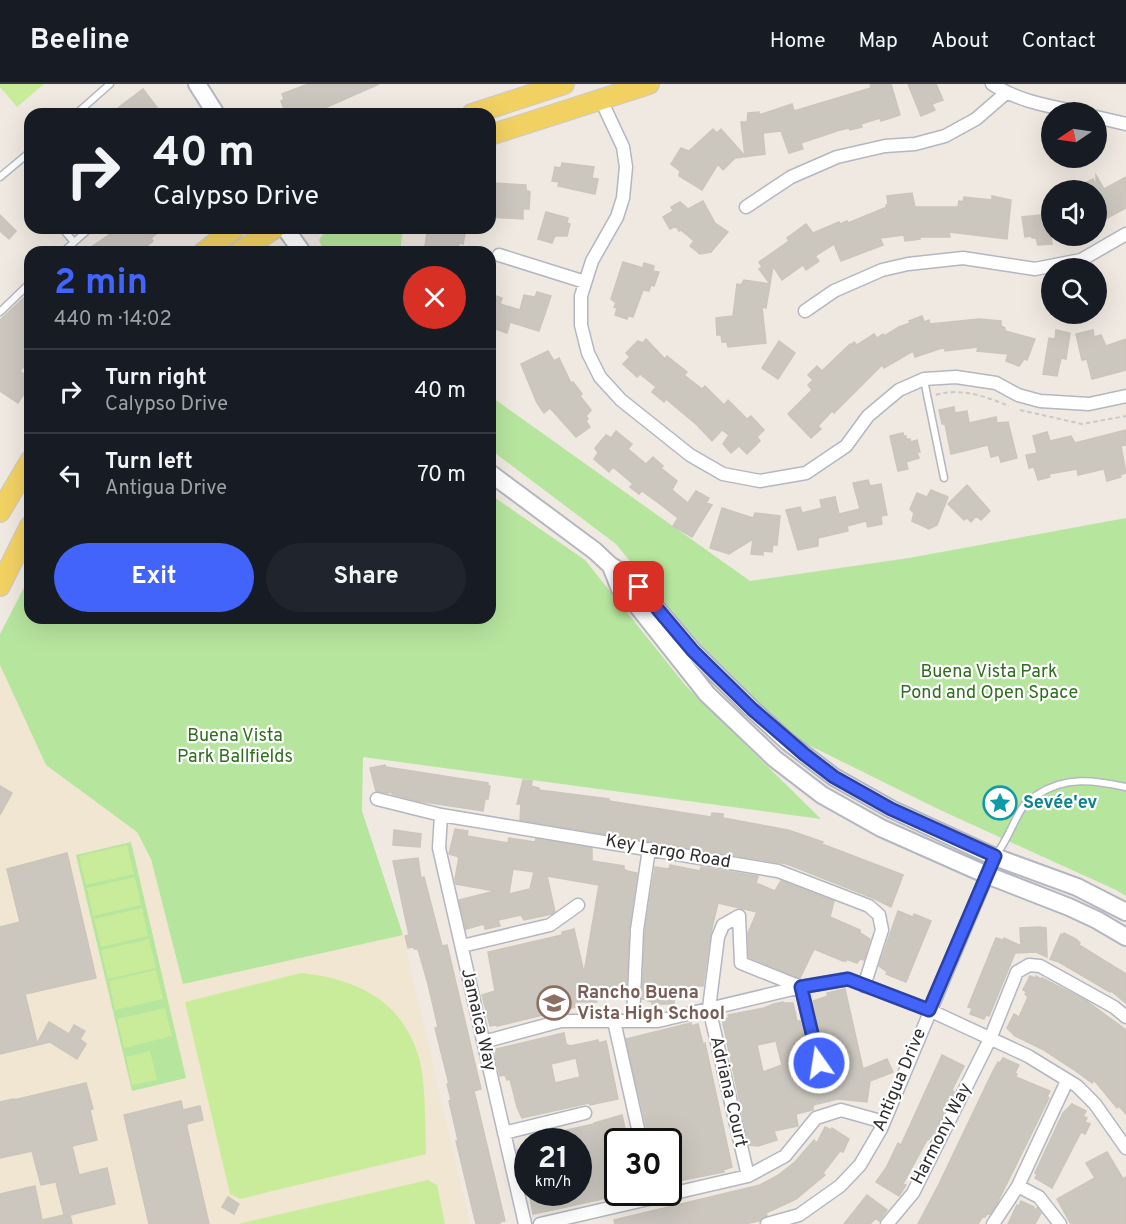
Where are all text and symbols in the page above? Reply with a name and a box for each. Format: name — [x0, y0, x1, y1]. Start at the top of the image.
text: Beeline — [30, 23, 130, 59]
text: Home — [770, 28, 826, 55]
text: Map — [859, 28, 898, 55]
text: About — [931, 28, 989, 55]
text: Contact — [1022, 28, 1096, 55]
north arrow — [1041, 102, 1107, 168]
map controls — [1041, 102, 1107, 324]
text: 40 m — [153, 128, 255, 181]
icon: right — [54, 132, 132, 210]
text: Calypso Drive — [153, 180, 319, 214]
button: sound — [1041, 180, 1107, 246]
button: search — [1041, 258, 1107, 324]
text: 2 min — [54, 261, 148, 307]
button: close — [403, 266, 466, 329]
text: 440 m · 14:02 — [54, 307, 172, 333]
text: Turn right — [105, 365, 207, 392]
icon: right — [54, 375, 87, 408]
text: 40 m — [414, 378, 466, 405]
text: Calypso Drive — [105, 392, 228, 418]
text: Turn left — [105, 449, 193, 476]
icon: left — [54, 459, 87, 492]
text: 70 m — [417, 462, 466, 489]
text: Antigua Drive — [105, 476, 227, 502]
button: Exit — [54, 543, 254, 612]
button: Share — [266, 543, 466, 612]
pin — [613, 561, 664, 612]
icon: arrive — [622, 570, 655, 603]
park label: Buena Vista Park Pond and Open Space — [900, 661, 1078, 705]
park label: Buena Vista Park Ballfields — [177, 725, 293, 769]
place icon: Sevée'ev — [982, 785, 1018, 821]
place label: Sevée'ev — [1023, 792, 1097, 815]
street label: Key Largo Road — [604, 830, 732, 874]
street label: Jamaica Way — [455, 966, 501, 1074]
place label: Rancho Buena Vista High School — [577, 982, 725, 1026]
school or university icon: Rancho Buena Vista High School — [536, 985, 572, 1021]
street label: Antigua Drive — [868, 1025, 932, 1135]
position arrow — [787, 1031, 851, 1095]
street label: Adriana Court — [704, 1034, 752, 1150]
street label: Harmony Way — [906, 1079, 978, 1189]
speed limit sign: 30 — [604, 1128, 682, 1206]
text: 21 — [538, 1141, 568, 1178]
text: km/h — [535, 1173, 571, 1192]

